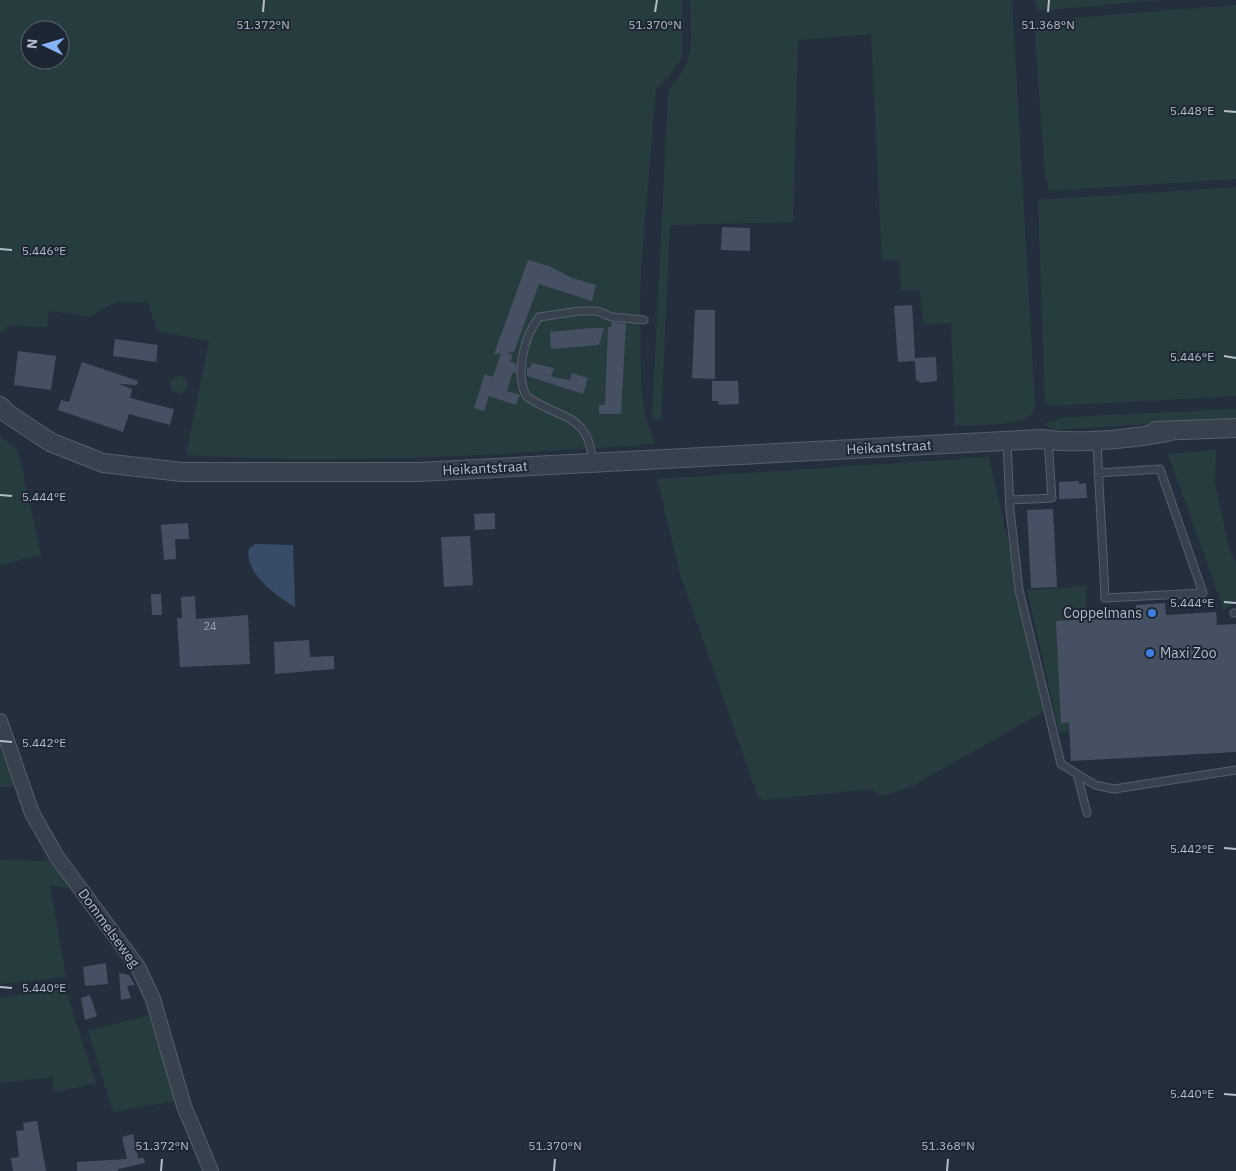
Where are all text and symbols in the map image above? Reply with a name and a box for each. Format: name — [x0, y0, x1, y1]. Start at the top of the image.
text: 51.372°N — [236, 17, 290, 32]
text: 51.370°N — [628, 17, 682, 32]
text: 51.368°N — [1021, 17, 1075, 32]
north arrow — [20, 20, 70, 70]
text: N — [23, 38, 41, 50]
text: 5.448°E — [1170, 103, 1214, 118]
text: 5.446°E — [22, 243, 66, 258]
text: 5.446°E — [1170, 349, 1214, 364]
street label: Heikantstraat — [846, 436, 932, 458]
street label: Heikantstraat — [442, 457, 528, 479]
text: 5.444°E — [22, 489, 66, 504]
text: 5.444°E — [1170, 595, 1214, 610]
place label: Coppelmans — [1063, 604, 1142, 622]
marker: Coppelmans — [1146, 607, 1158, 619]
house number: 24 — [203, 619, 217, 633]
place label: Maxi Zoo — [1160, 644, 1217, 662]
marker: Maxi Zoo — [1144, 647, 1156, 659]
text: 5.442°E — [22, 735, 66, 750]
text: 5.442°E — [1170, 841, 1214, 856]
street label: Dommelseweg — [74, 885, 144, 972]
text: 5.440°E — [22, 980, 66, 995]
text: 5.440°E — [1170, 1086, 1214, 1101]
text: 51.372°N — [135, 1138, 189, 1153]
text: 51.370°N — [528, 1138, 582, 1153]
text: 51.368°N — [921, 1138, 975, 1153]

